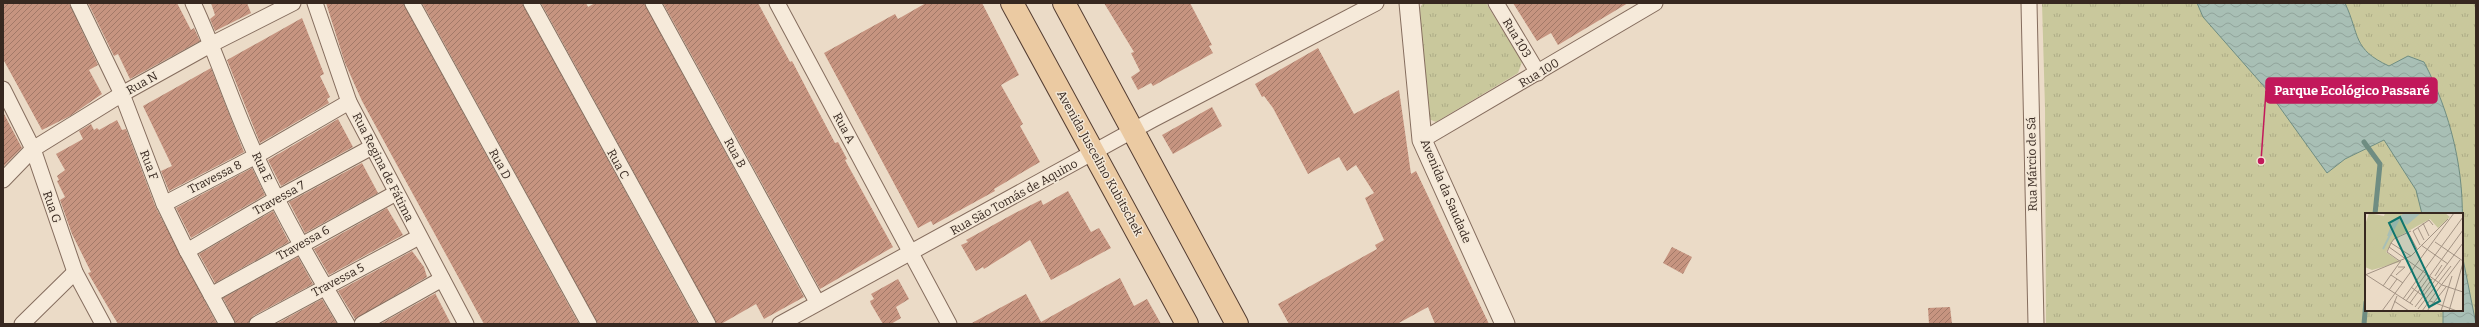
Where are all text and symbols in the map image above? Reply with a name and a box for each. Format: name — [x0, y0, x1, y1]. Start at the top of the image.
street label: Rua 103 — [1500, 16, 1534, 60]
street label: Rua 100 — [1516, 56, 1562, 90]
street label: Rua N — [124, 68, 161, 97]
callout: Parque Ecológico Passaré — [2266, 78, 2437, 103]
text: Parque Ecológico Passaré — [2274, 83, 2430, 98]
street label: Avenida Juscelino Kubitschek — [1054, 88, 1146, 238]
street label: Rua Regina de Fátima — [350, 110, 417, 224]
street label: Rua A — [830, 110, 858, 146]
street label: Rua Márcio de Sá — [2024, 116, 2040, 211]
street label: Rua B — [721, 136, 749, 170]
street label: Avenida da Saudade — [1418, 137, 1474, 245]
street label: Rua D — [486, 146, 514, 182]
street label: Rua C — [604, 147, 632, 182]
street label: Rua F — [137, 148, 161, 182]
street label: Rua E — [249, 150, 275, 184]
street label: Rua São Tomás de Aquino — [948, 156, 1080, 238]
street label: Travessa 8 — [186, 158, 244, 196]
street label: Travessa 7 — [251, 178, 307, 218]
street label: Rua G — [40, 189, 64, 225]
inset map — [2365, 213, 2463, 311]
street label: Travessa 6 — [274, 223, 332, 263]
street label: Travessa 5 — [309, 260, 367, 300]

